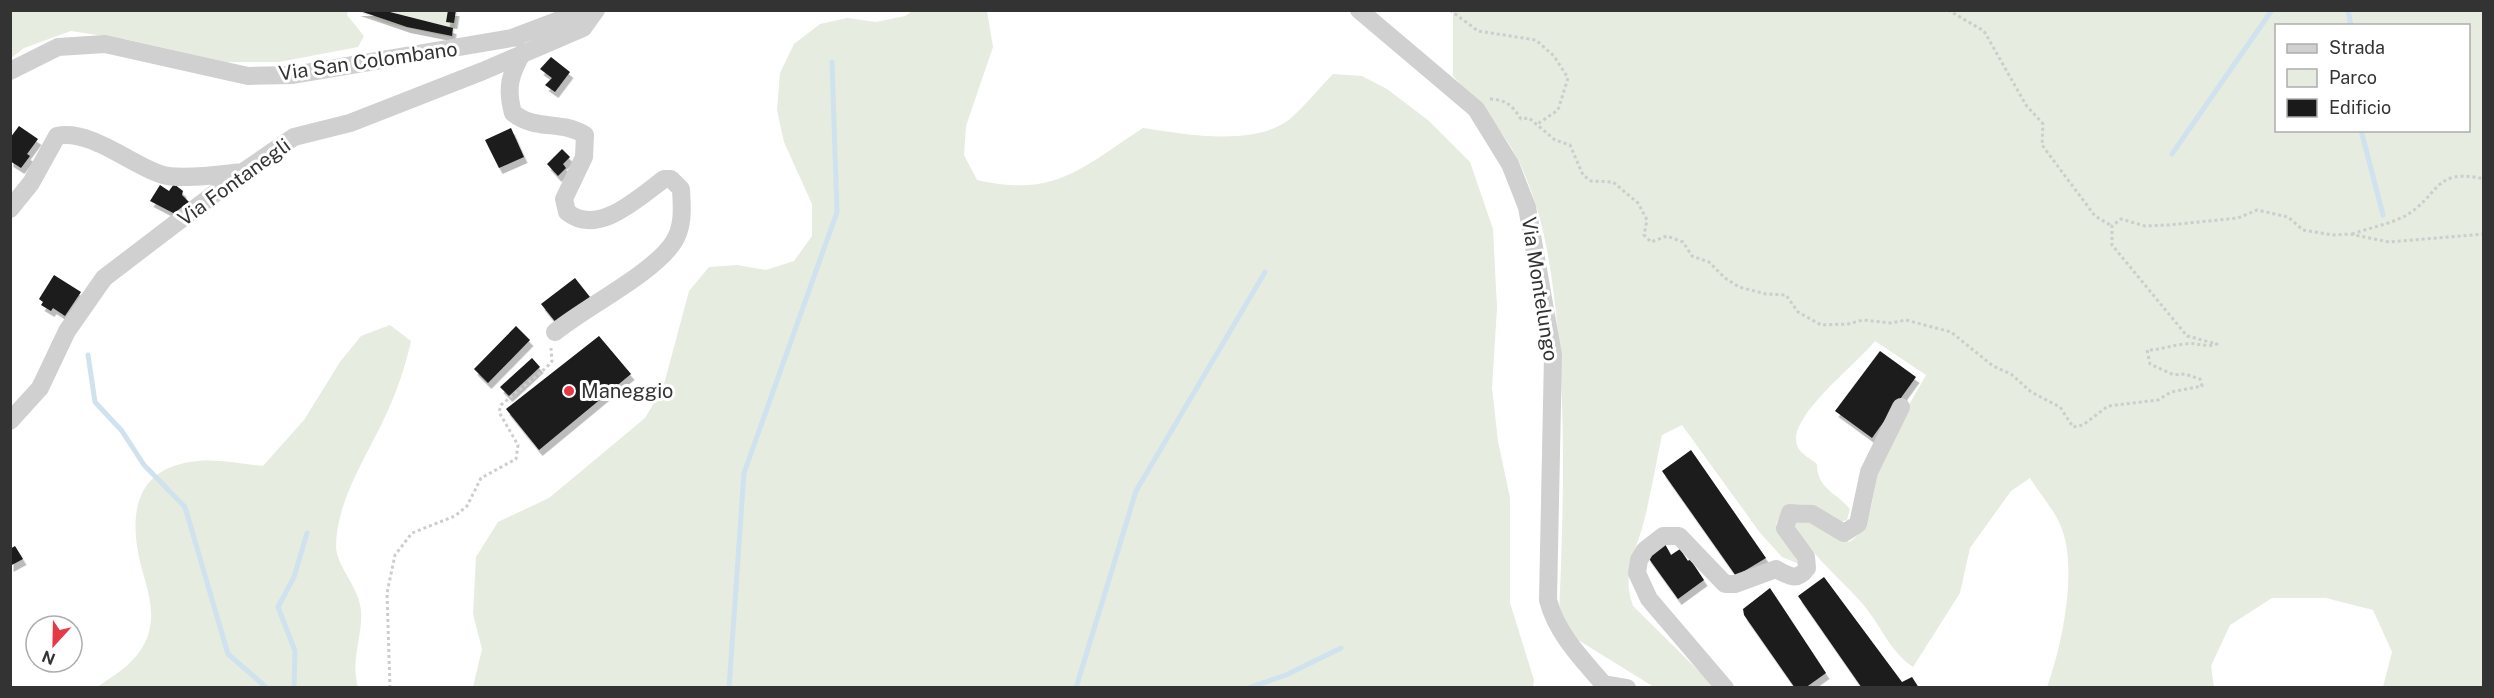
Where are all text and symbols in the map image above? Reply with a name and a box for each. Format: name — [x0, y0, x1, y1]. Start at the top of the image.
legend — [2275, 24, 2470, 132]
street label: Via San Colombano — [277, 37, 459, 85]
text: Strada — [2329, 37, 2385, 58]
text: Parco — [2329, 67, 2377, 88]
text: Edificio — [2329, 97, 2391, 118]
street label: Via Fontanegli — [173, 133, 295, 231]
street label: Via Montelungo — [1517, 215, 1563, 363]
place label: Maneggio — [581, 379, 673, 403]
marker: Maneggio — [562, 384, 576, 398]
north arrow — [24, 614, 84, 674]
text: N — [39, 646, 58, 669]

